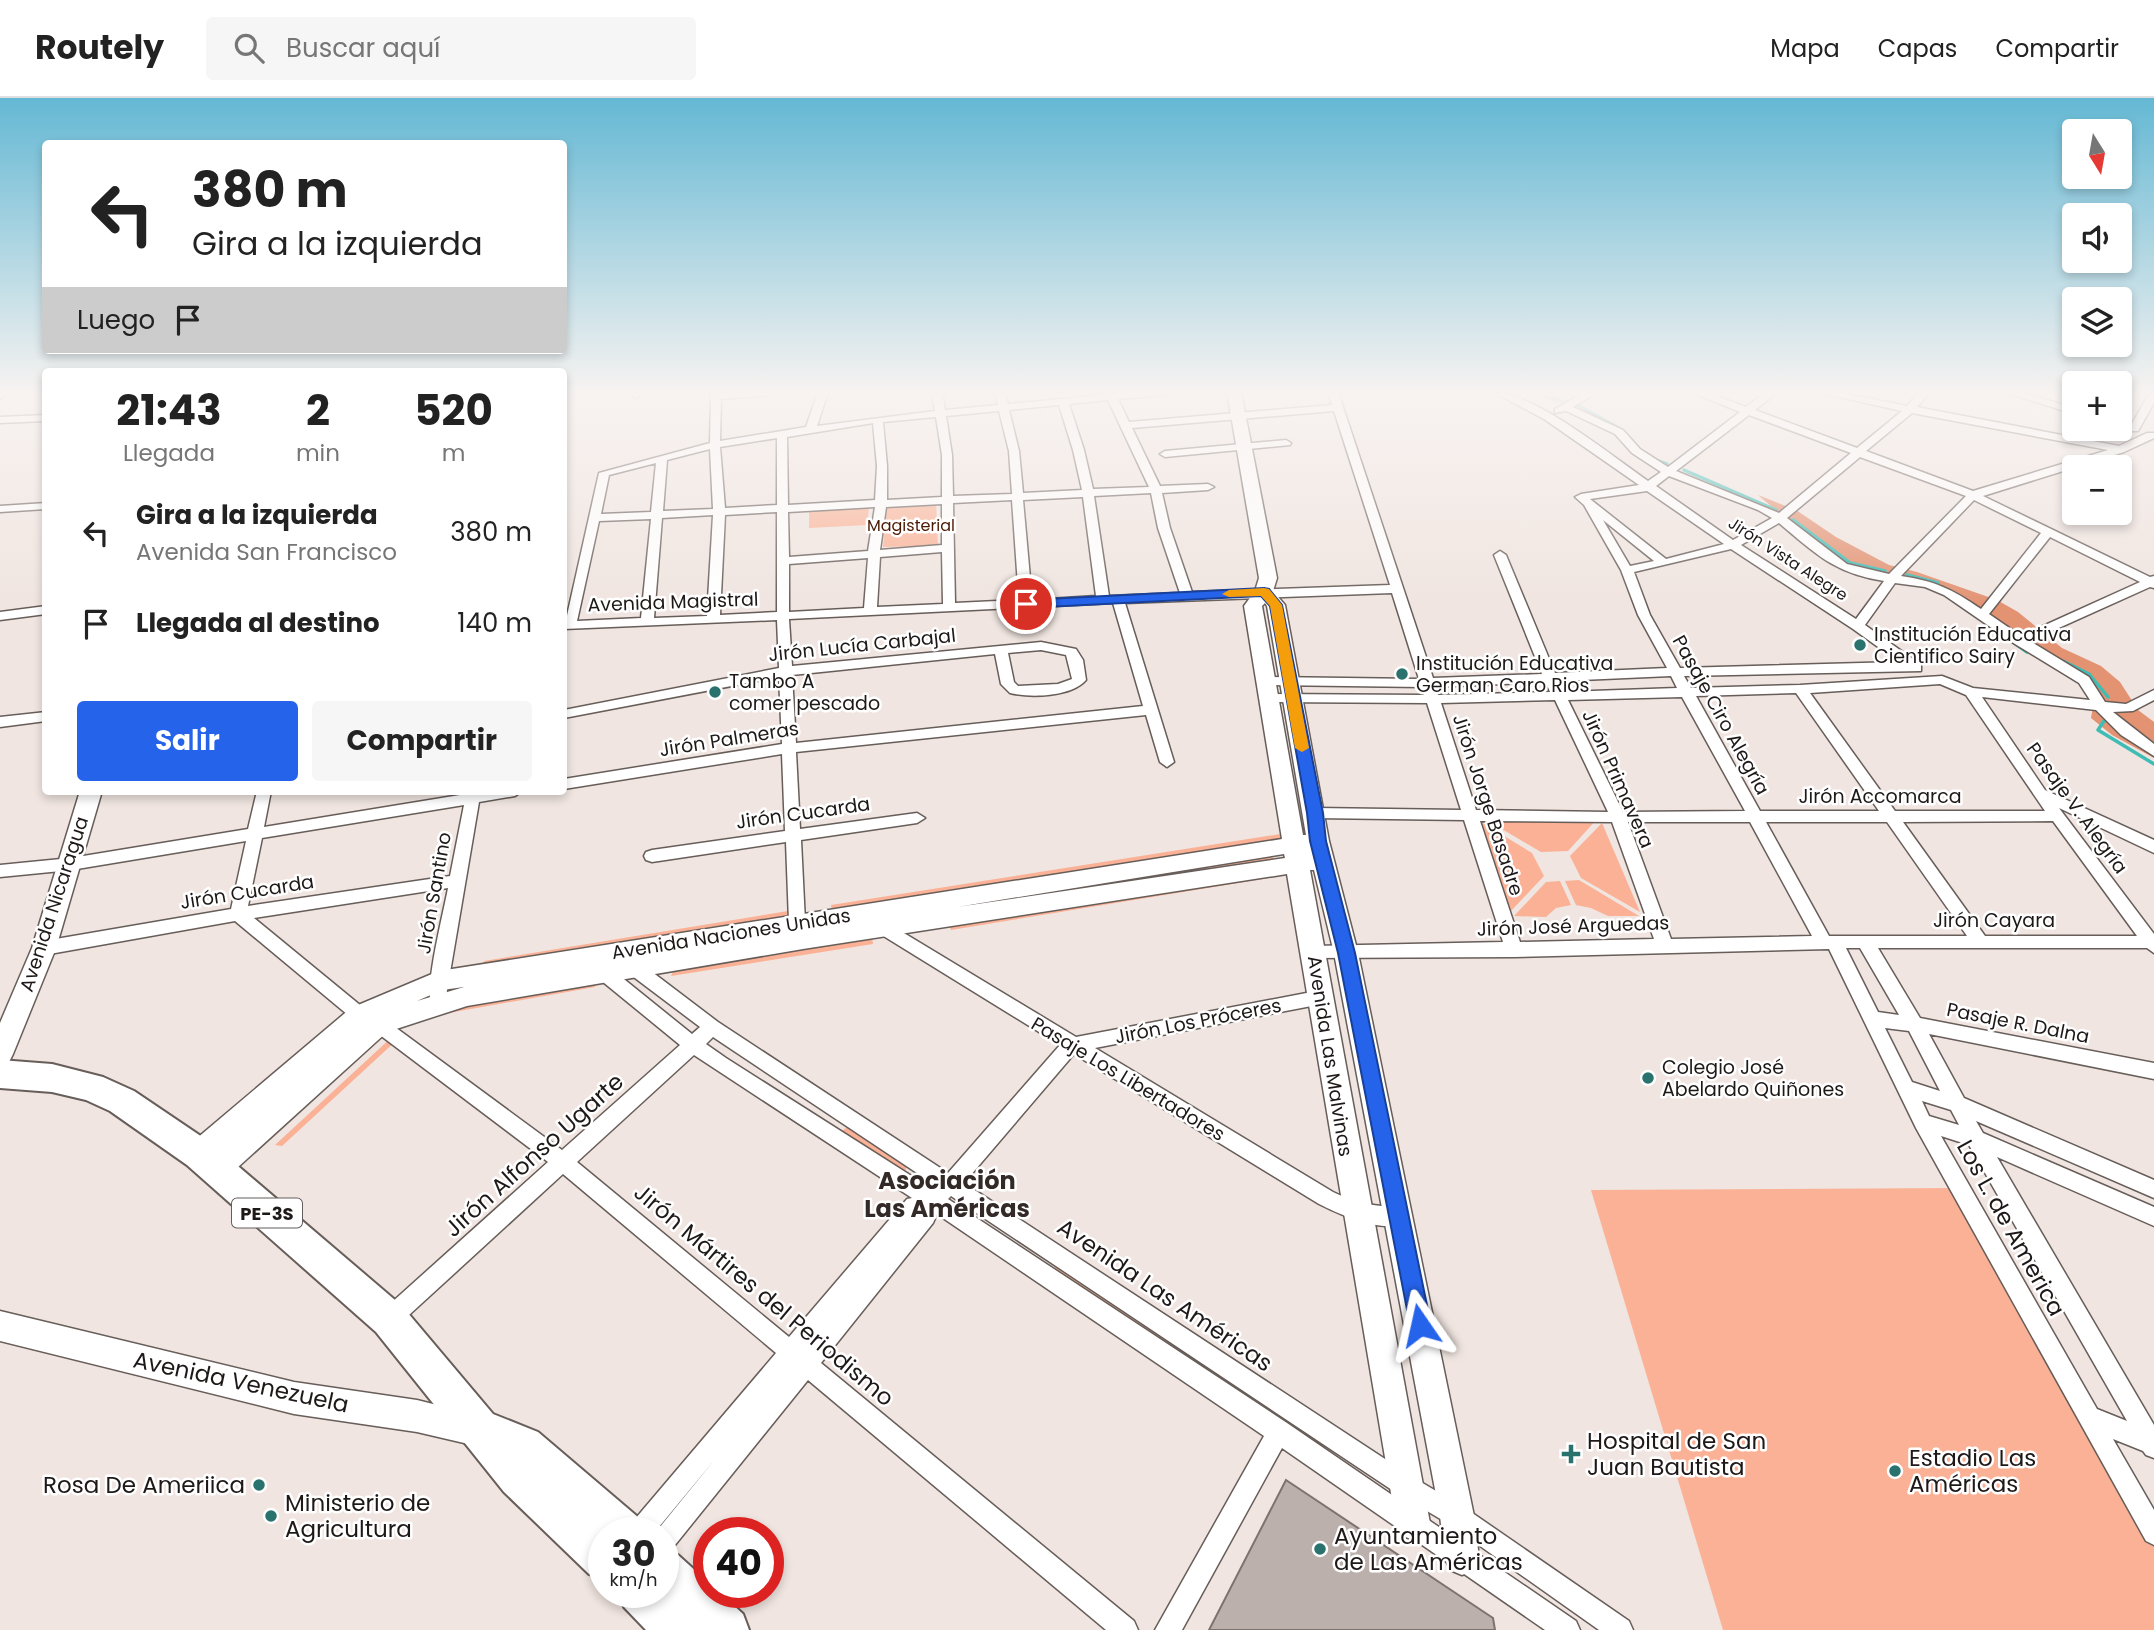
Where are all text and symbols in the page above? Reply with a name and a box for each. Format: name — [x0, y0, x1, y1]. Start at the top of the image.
search box — [206, 17, 696, 80]
text: Routely — [35, 24, 164, 71]
icon: search — [230, 29, 268, 67]
text: Buscar aquí — [286, 30, 440, 66]
text: Mapa — [1770, 32, 1840, 65]
text: Capas — [1878, 32, 1957, 65]
text: Compartir — [1995, 32, 2119, 65]
north arrow — [2062, 119, 2132, 189]
map controls — [2062, 119, 2132, 525]
text: 380 m — [192, 156, 348, 224]
icon: left — [77, 168, 168, 259]
button: sound — [2062, 203, 2132, 273]
text: Gira a la izquierda — [192, 221, 483, 266]
button: layers — [2062, 287, 2132, 357]
icon: arrive — [169, 301, 207, 339]
text: Luego — [77, 302, 155, 338]
button: + — [2062, 371, 2132, 441]
text: 21:43 — [116, 381, 222, 440]
text: 2 — [306, 381, 330, 440]
text: 520 — [414, 381, 493, 440]
text: Llegada — [123, 437, 215, 469]
text: min — [296, 437, 340, 469]
text: m — [442, 437, 465, 469]
button: − — [2062, 455, 2132, 525]
text: Gira a la izquierda — [136, 497, 378, 533]
street label: Jirón Vista Alegre — [1724, 512, 1852, 606]
icon: left — [77, 514, 115, 552]
text: 380 m — [450, 514, 532, 550]
park label: Magisterial — [867, 514, 955, 537]
text: Avenida San Francisco — [136, 536, 397, 568]
pin — [996, 574, 1056, 634]
icon: arrive — [1007, 585, 1045, 623]
street label: Avenida Magistral — [587, 586, 759, 618]
icon: arrive — [77, 605, 115, 643]
text: Llegada al destino — [136, 605, 380, 641]
text: 140 m — [457, 605, 532, 641]
place label: Institución Educativa Cientifico Sairy — [1874, 621, 2071, 670]
street label: Jirón Lucía Carbajal — [767, 622, 957, 668]
street label: Pasaje Ciro Alegría — [1666, 630, 1776, 800]
marker: Institución Educativa Cientifico Sairy — [1852, 637, 1868, 653]
place label: Institución Educativa German Caro Rios — [1416, 650, 1613, 699]
marker: Institución Educativa German Caro Rios — [1394, 666, 1410, 682]
place label: Tambo A comer pescado — [729, 668, 880, 717]
marker: Tambo A comer pescado — [707, 684, 723, 700]
button: Salir — [77, 701, 298, 781]
button: Compartir — [312, 701, 532, 781]
street label: Jirón Primavera — [1575, 706, 1661, 852]
street label: Jirón Jorge Basadre — [1446, 711, 1530, 899]
street label: Jirón Palmeras — [657, 715, 801, 763]
street label: Pasaje V. Alegría — [2020, 737, 2134, 879]
street label: Jirón Accomarca — [1798, 783, 1962, 810]
street label: Jirón Cucarda — [734, 790, 872, 836]
street label: Avenida Nicaragua — [13, 813, 95, 995]
street label: Jirón Santino — [410, 830, 458, 956]
street label: Jirón Cucarda — [178, 868, 316, 916]
street label: Avenida Naciones Unidas — [610, 902, 852, 966]
street label: Jirón Cayara — [1933, 907, 2055, 934]
street label: Jirón José Arguedas — [1476, 909, 1670, 943]
street label: Avenida Las Malvinas — [1301, 954, 1359, 1158]
street label: Jirón Los Próceres — [1113, 992, 1283, 1050]
street label: Pasaje R. Dalna — [1944, 996, 2092, 1050]
street label: Pasaje Los Libertadores — [1026, 1010, 1230, 1148]
place label: Colegio José Abelardo Quiñones — [1662, 1054, 1844, 1103]
street label: Jirón Alfonso Ugarte — [438, 1066, 630, 1244]
marker: Colegio José Abelardo Quiñones — [1640, 1070, 1656, 1086]
street label: Los L. de America — [1949, 1134, 2073, 1322]
district label: Asociación Las Américas — [864, 1164, 1030, 1225]
street label: Jirón Mártires del Periodismo — [627, 1176, 901, 1414]
road number: PE-3S — [232, 1198, 302, 1228]
street label: Avenida Las Américas — [1051, 1211, 1279, 1379]
position arrow — [1383, 1288, 1457, 1362]
street label: Avenida Venezuela — [130, 1344, 352, 1420]
place label: Hospital de San Juan Bautista — [1587, 1425, 1766, 1483]
place label: Estadio Las Américas — [1909, 1442, 2036, 1500]
marker: Hospital de San Juan Bautista — [1561, 1444, 1581, 1464]
marker: Estadio Las Américas — [1887, 1463, 1903, 1479]
place label: Rosa De Ameriica — [43, 1469, 245, 1501]
marker: Rosa De Ameriica — [251, 1477, 267, 1493]
place label: Ministerio de Agricultura — [285, 1487, 430, 1545]
marker: Ministerio de Agricultura — [263, 1508, 279, 1524]
speed limit sign: 40 — [693, 1517, 784, 1608]
place label: Ayuntamiento de Las Américas — [1334, 1520, 1523, 1578]
text: 30 — [612, 1529, 656, 1578]
marker: Ayuntamiento de Las Américas — [1312, 1541, 1328, 1557]
text: km/h — [610, 1567, 657, 1592]

